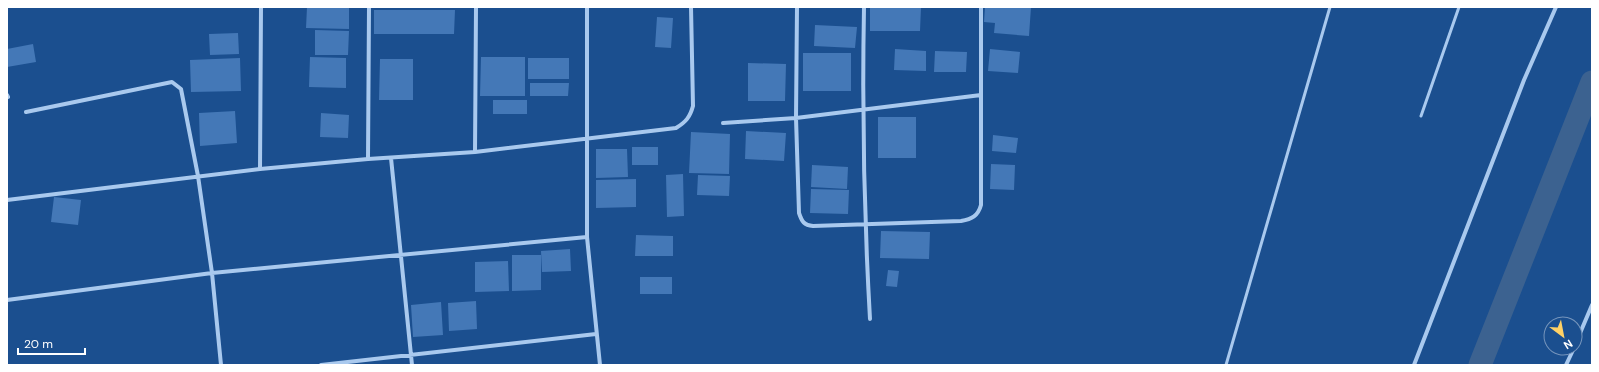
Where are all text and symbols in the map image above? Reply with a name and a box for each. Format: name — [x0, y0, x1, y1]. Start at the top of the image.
north arrow — [1543, 316, 1583, 356]
scale bar — [18, 330, 85, 356]
text: 20 m — [24, 336, 53, 352]
text: N — [1561, 336, 1575, 353]

